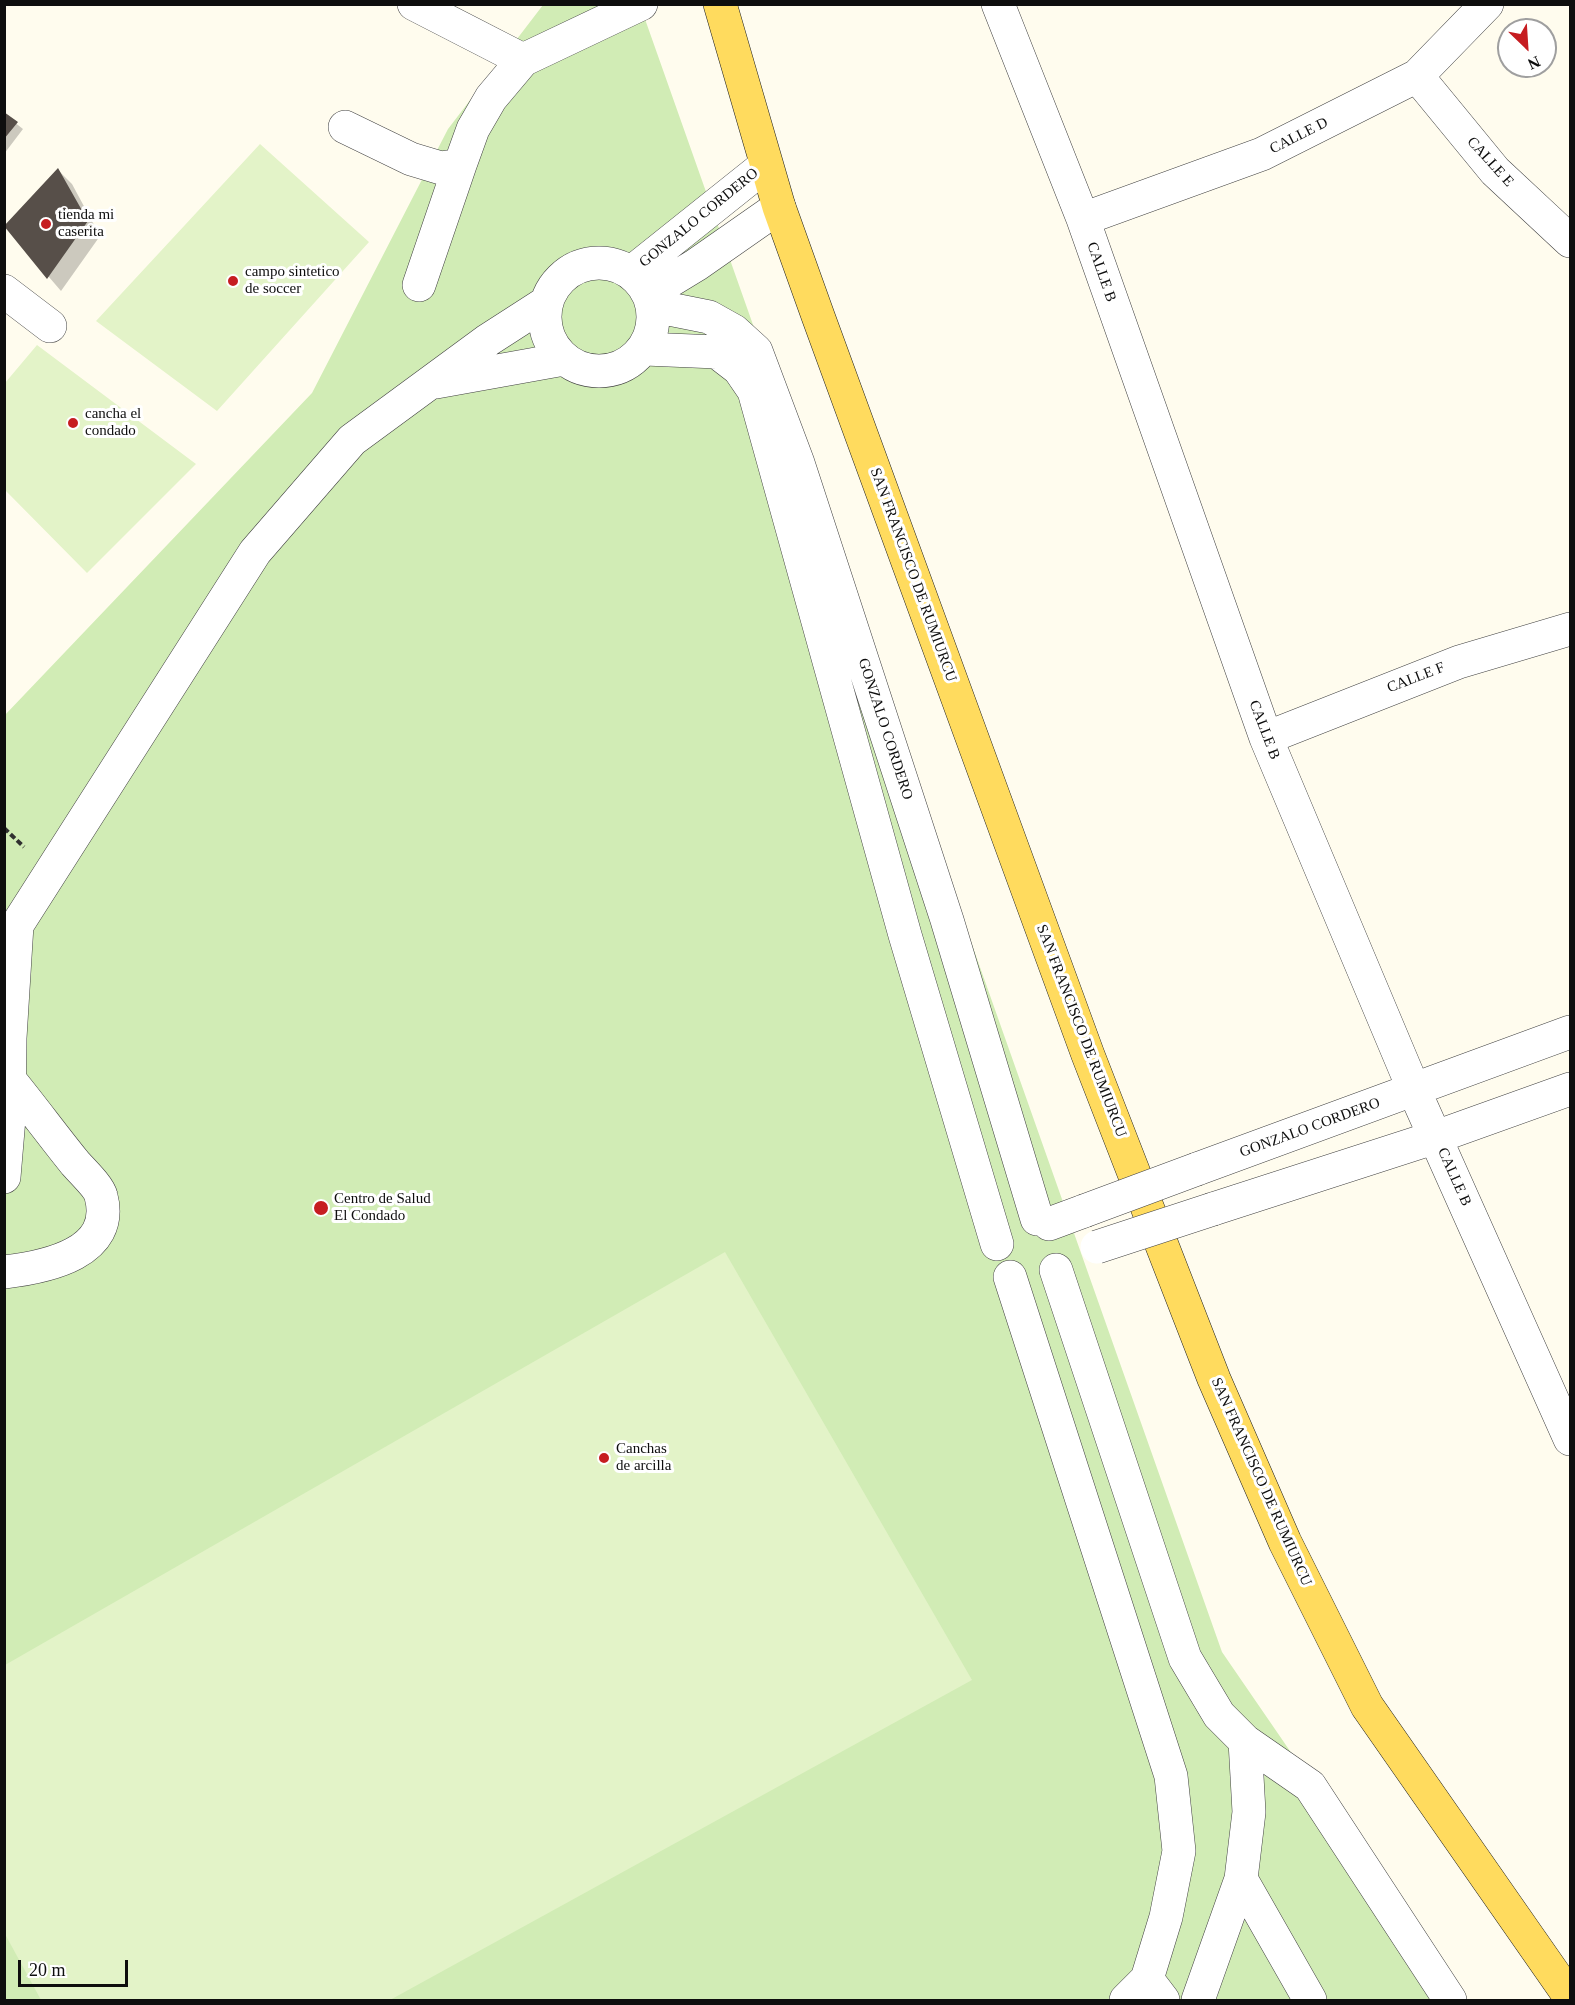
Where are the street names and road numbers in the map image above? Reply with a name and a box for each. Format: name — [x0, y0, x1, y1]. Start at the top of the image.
street label: CALLE D — [1267, 114, 1331, 158]
street label: CALLE E — [1463, 133, 1517, 191]
street label: GONZALO CORDERO — [636, 164, 762, 272]
street label: CALLE B — [1082, 240, 1120, 304]
street label: SAN FRANCISCO DE RUMIURCU — [866, 466, 960, 684]
street label: GONZALO CORDERO — [854, 656, 916, 802]
street label: CALLE F — [1385, 659, 1447, 697]
street label: CALLE B — [1244, 698, 1284, 762]
street label: SAN FRANCISCO DE RUMIURCU — [1032, 922, 1130, 1140]
street label: GONZALO CORDERO — [1237, 1094, 1383, 1162]
street label: CALLE B — [1433, 1145, 1475, 1209]
street label: SAN FRANCISCO DE RUMIURCU — [1207, 1375, 1315, 1589]

